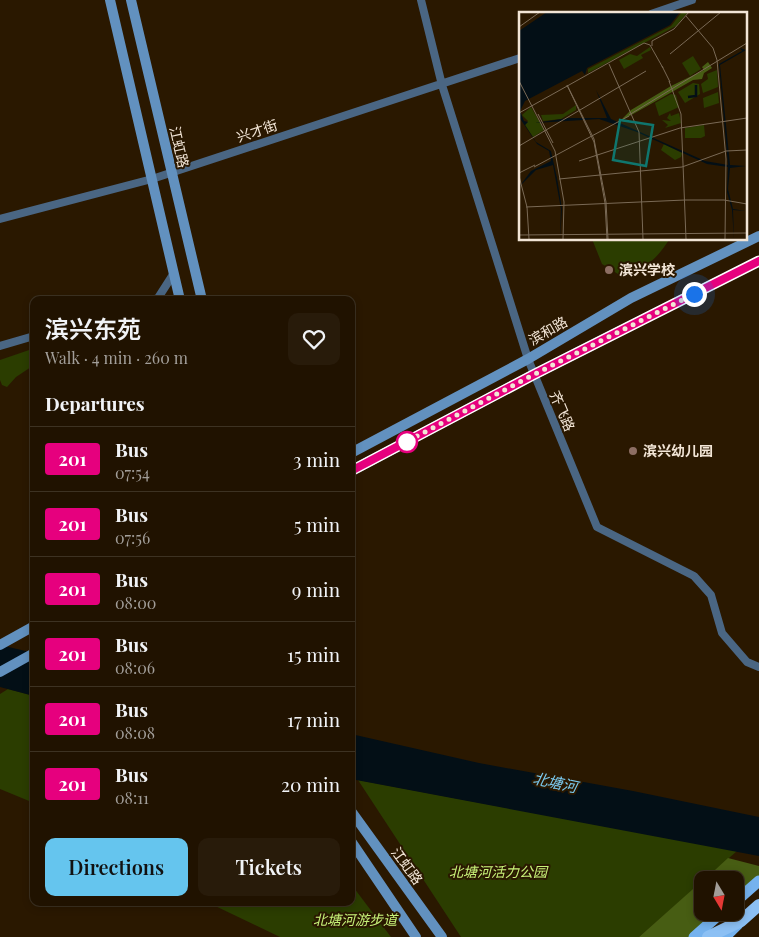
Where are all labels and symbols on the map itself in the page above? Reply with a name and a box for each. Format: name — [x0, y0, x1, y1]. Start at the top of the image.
inset map — [519, 12, 746, 240]
street label: 兴才街 — [234, 115, 280, 146]
street label: 江虹路 — [166, 124, 193, 169]
place label: 滨兴学校 — [619, 260, 675, 279]
marker: 滨兴学校 — [603, 264, 615, 276]
your location — [682, 282, 707, 307]
street label: 滨和路 — [525, 312, 571, 349]
street label: 齐飞路 — [546, 388, 579, 434]
unlabelled marker — [396, 431, 418, 453]
place label: 滨兴幼儿园 — [643, 441, 713, 460]
marker: 滨兴幼儿园 — [627, 445, 639, 457]
water label: 北塘河 — [531, 768, 582, 797]
street label: 江虹路 — [387, 843, 427, 888]
park label: 北塘河活力公园 — [449, 862, 549, 881]
north arrow — [694, 871, 744, 921]
park label: 北塘河游步道 — [313, 910, 399, 929]

